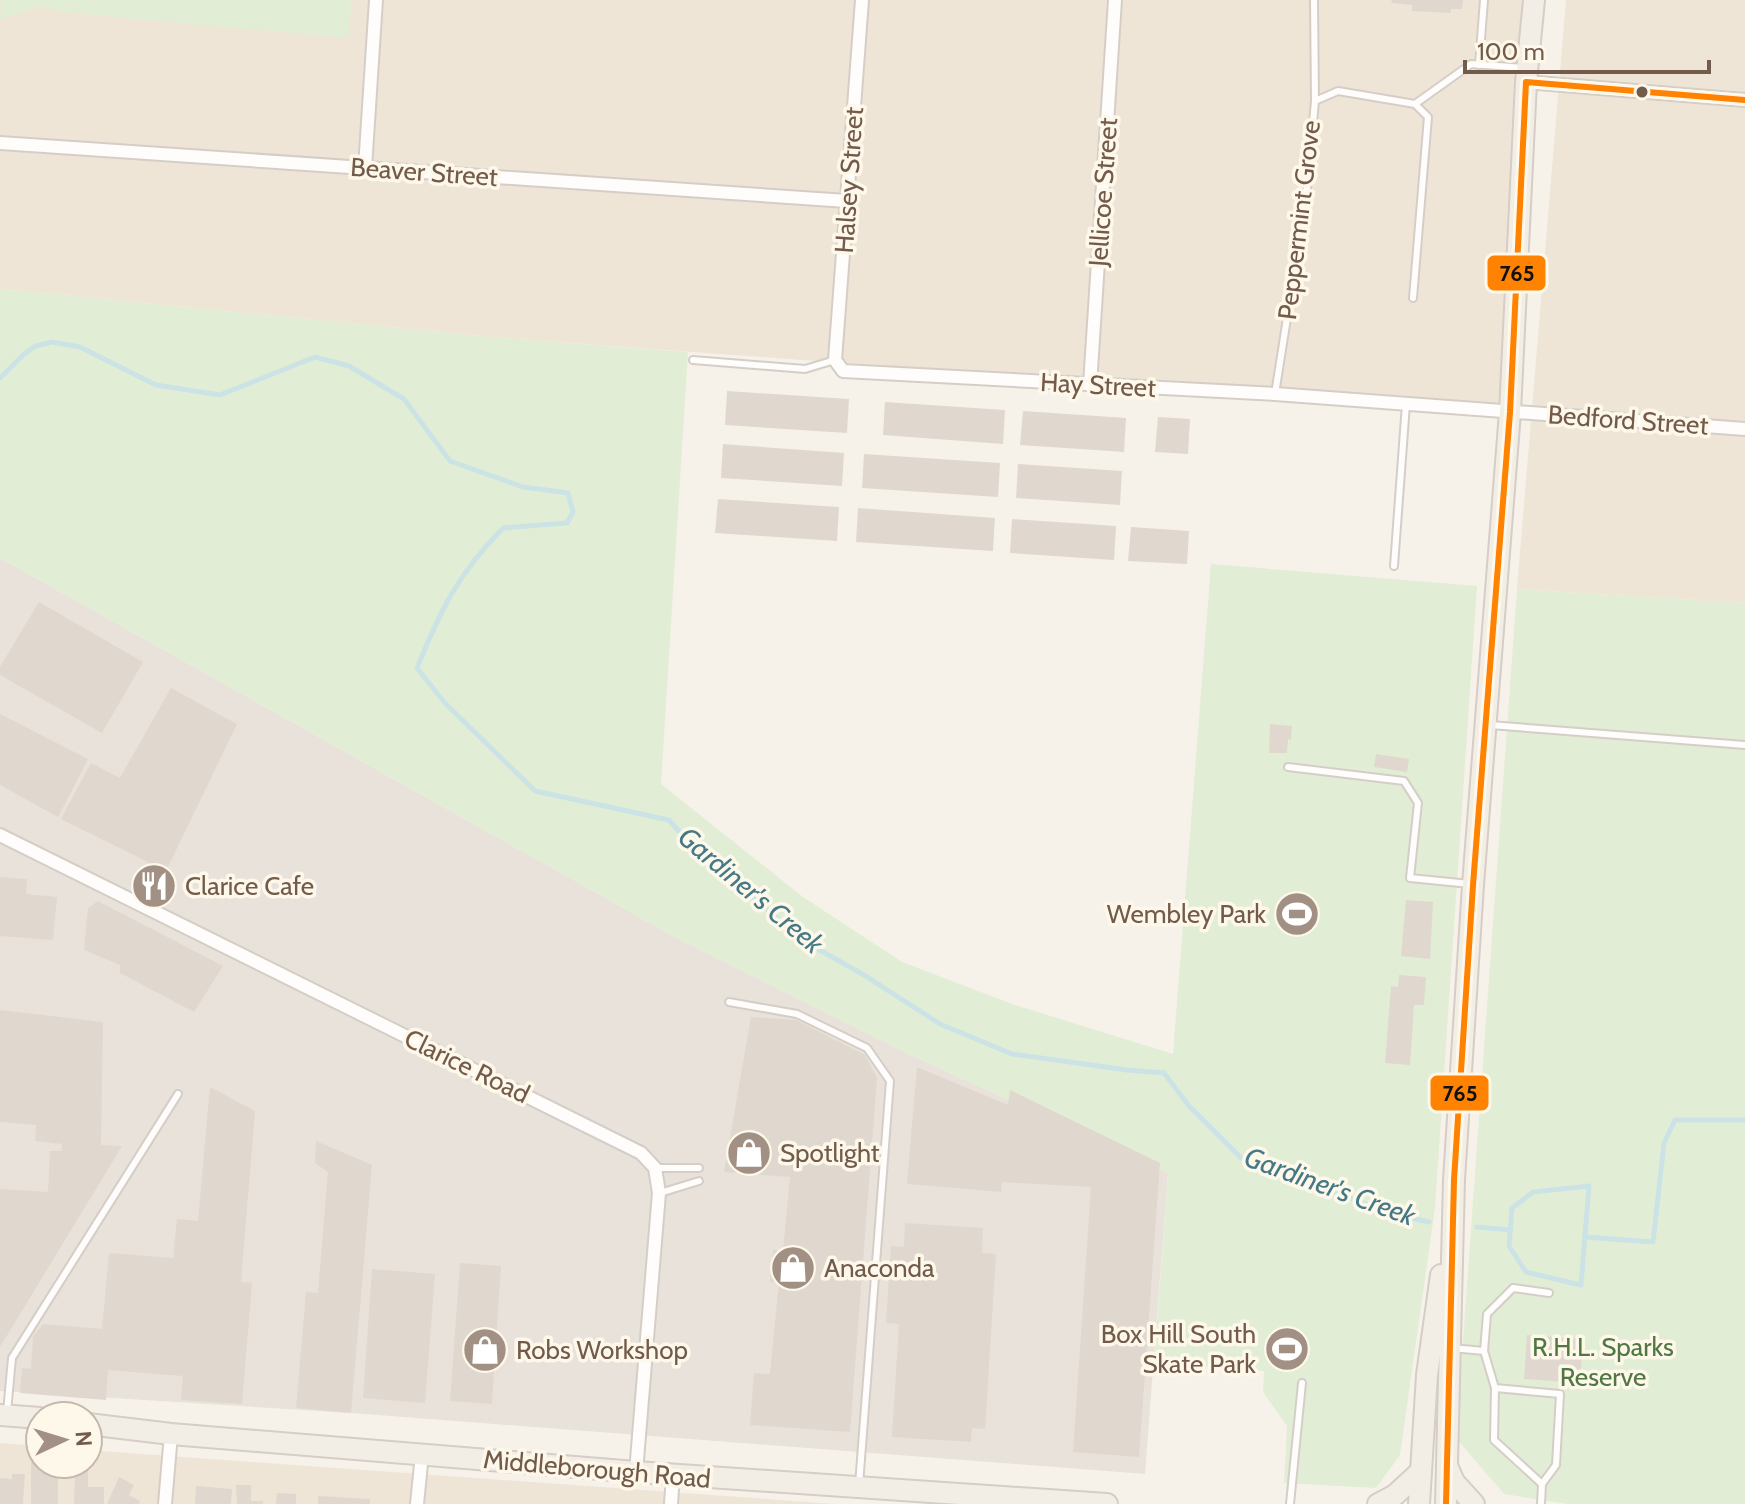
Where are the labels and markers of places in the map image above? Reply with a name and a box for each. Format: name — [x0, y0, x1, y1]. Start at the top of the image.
unlabelled marker — [1634, 84, 1650, 100]
restaurant icon: Clarice Cafe — [130, 862, 178, 910]
place label: Clarice Cafe — [185, 870, 314, 902]
sports icon: Wembley Park — [1273, 890, 1321, 938]
place label: Wembley Park — [1107, 898, 1266, 930]
shop icon: Spotlight — [725, 1129, 773, 1177]
place label: Spotlight — [780, 1137, 880, 1169]
shop icon: Anaconda — [769, 1244, 817, 1292]
place label: Anaconda — [824, 1252, 935, 1284]
place label: Box Hill South Skate Park — [1101, 1318, 1256, 1380]
sports icon: Box Hill South Skate Park — [1263, 1325, 1311, 1373]
shop icon: Robs Workshop — [461, 1326, 509, 1374]
place label: Robs Workshop — [516, 1334, 688, 1366]

